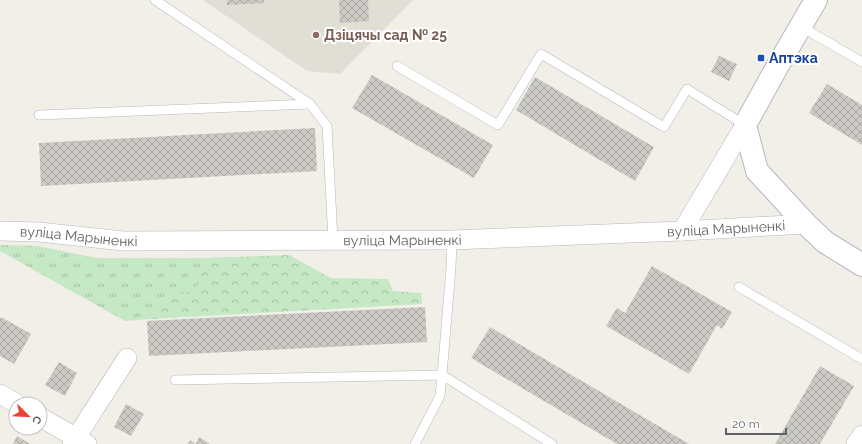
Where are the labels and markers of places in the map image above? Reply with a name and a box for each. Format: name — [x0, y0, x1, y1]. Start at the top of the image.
place label: Дзіцячы сад № 25 — [324, 27, 447, 43]
marker: Дзіцячы сад № 25 — [311, 30, 321, 40]
place label: Аптэка — [769, 50, 818, 66]
marker: Аптэка — [756, 53, 766, 63]

